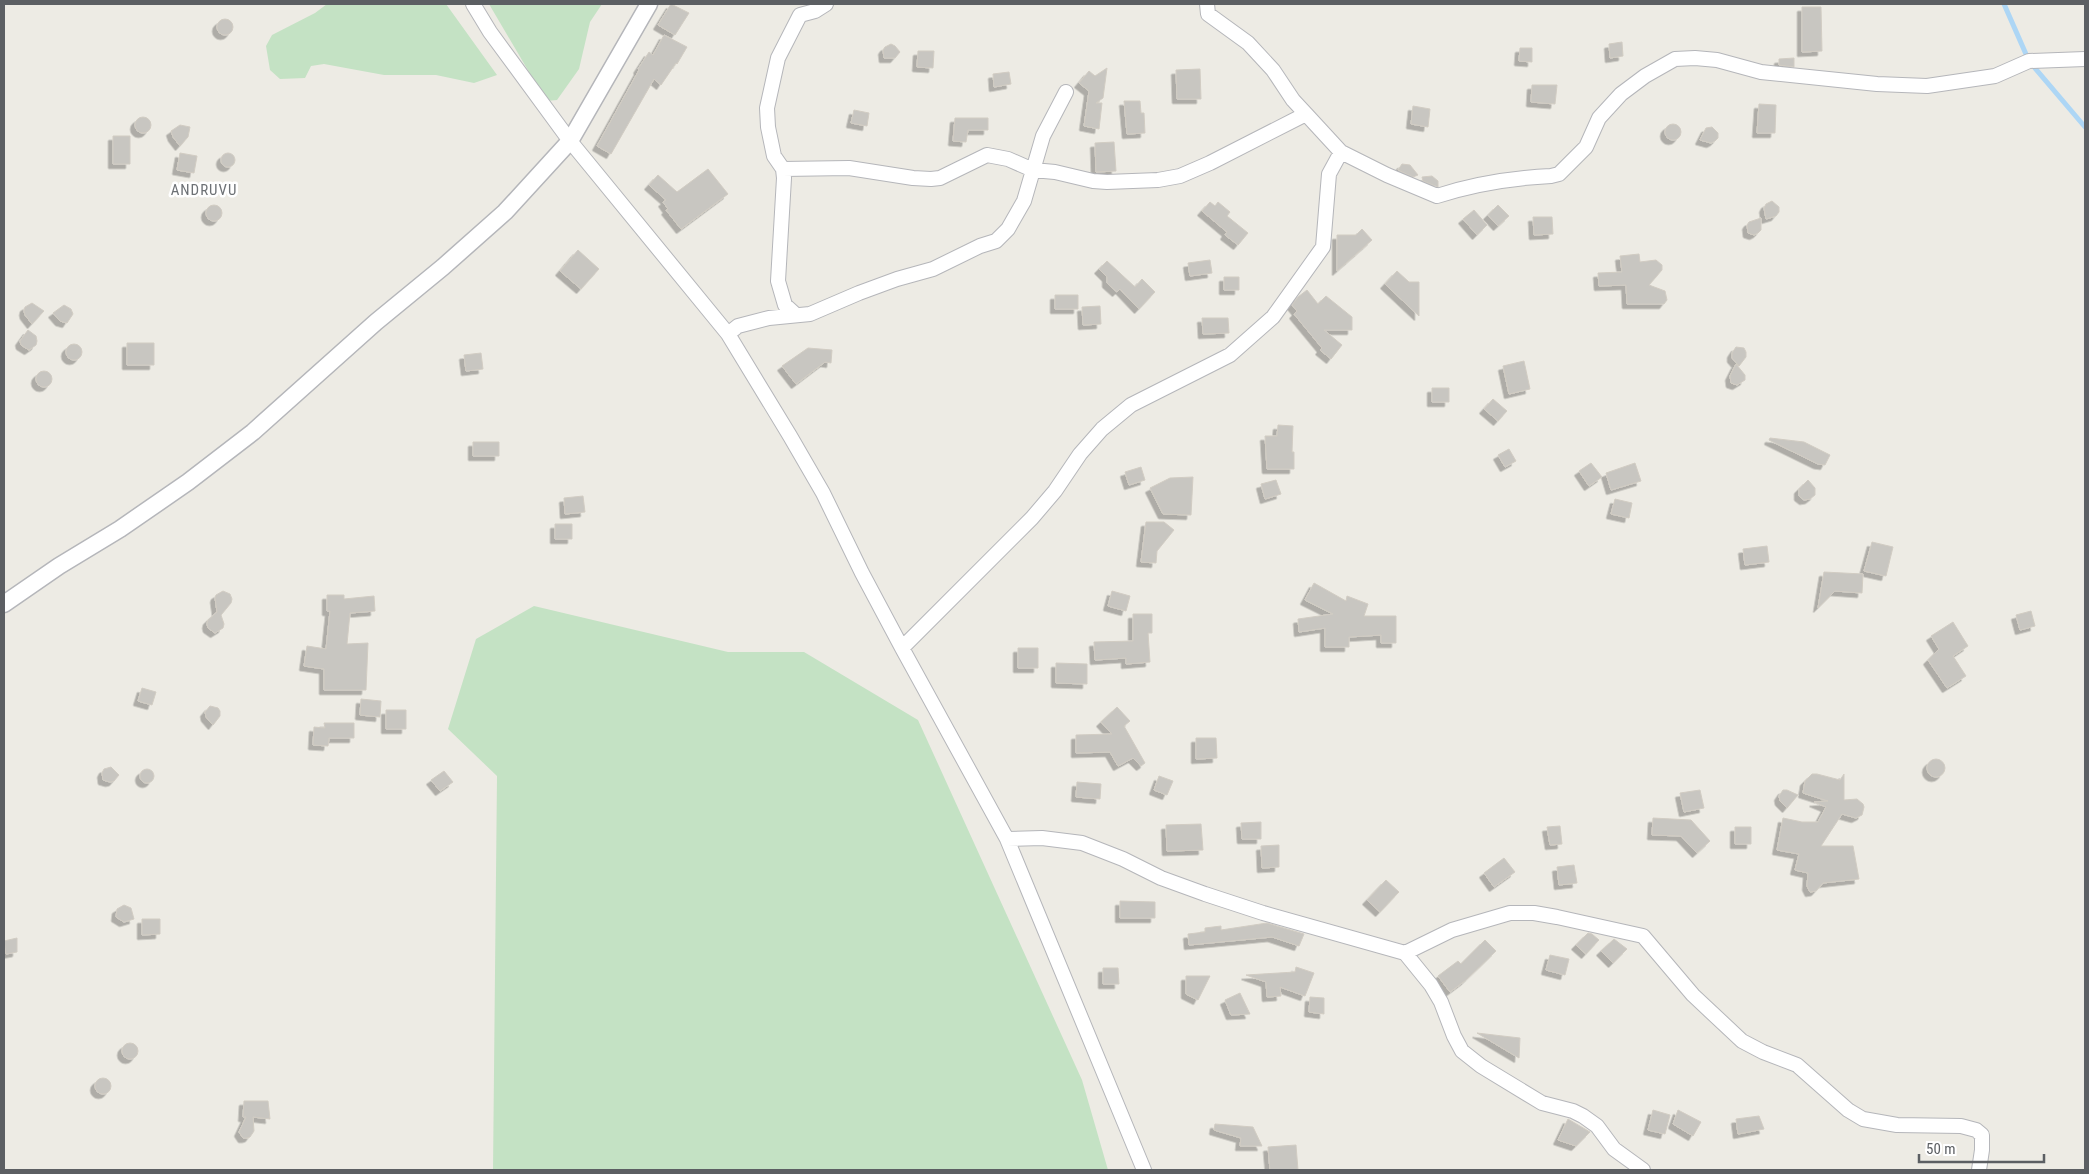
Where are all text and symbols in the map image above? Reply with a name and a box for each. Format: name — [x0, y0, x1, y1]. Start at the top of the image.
district label: ANDRUVU — [171, 181, 237, 199]
scale bar — [1919, 1132, 2044, 1164]
text: 50 m — [1926, 1140, 1956, 1158]

